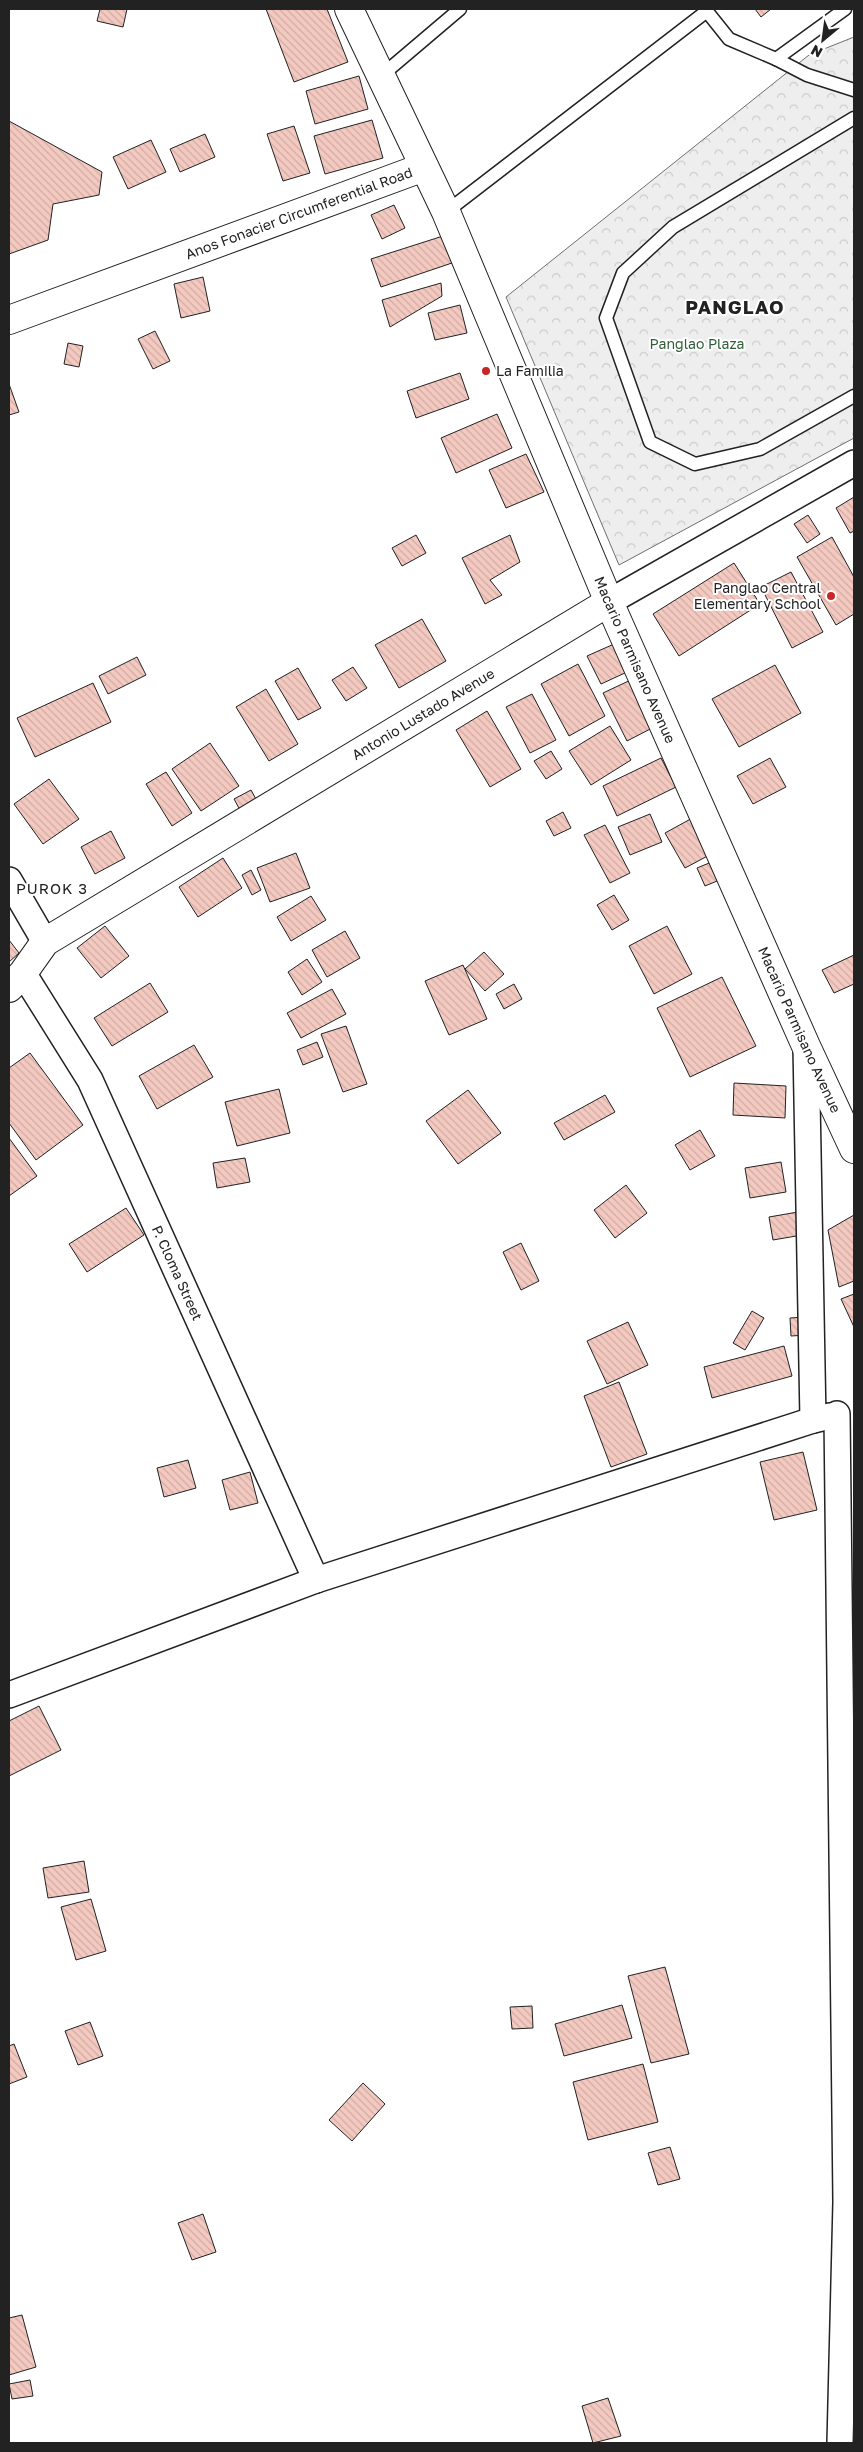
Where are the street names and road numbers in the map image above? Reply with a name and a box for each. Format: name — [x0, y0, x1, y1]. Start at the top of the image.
street label: Anos Fonacier Circumferential Road — [183, 163, 415, 262]
street label: Macario Parmisano Avenue — [591, 574, 680, 746]
street label: Antonio Lustado Avenue — [348, 664, 497, 763]
street label: Macario Parmisano Avenue — [755, 944, 845, 1115]
street label: P. Cloma Street — [149, 1223, 207, 1323]

